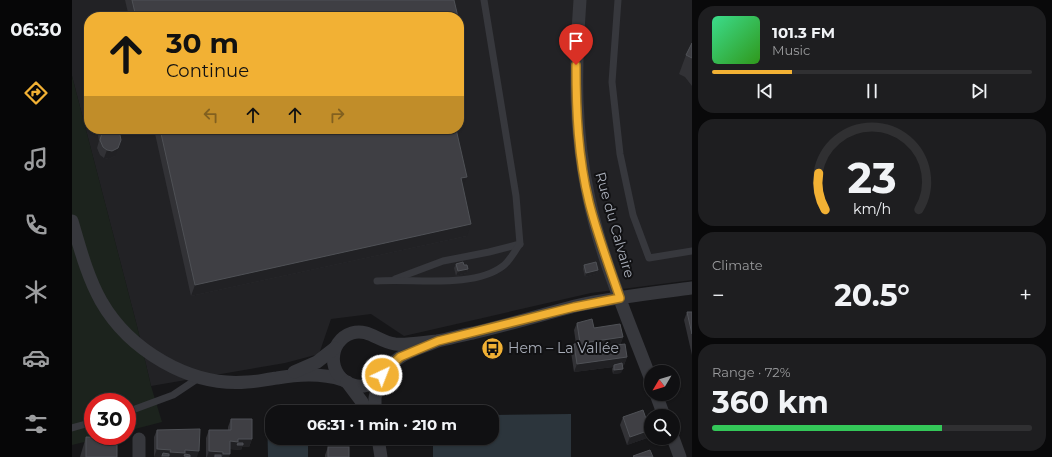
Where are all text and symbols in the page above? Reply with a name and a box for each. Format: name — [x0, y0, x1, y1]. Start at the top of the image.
text: 06:30 — [10, 19, 62, 41]
text: 101.3 FM — [772, 23, 835, 42]
pin — [559, 24, 593, 65]
text: 30 m — [166, 26, 239, 60]
icon: ahead — [100, 28, 152, 80]
icon: arrive — [565, 30, 587, 52]
text: Music — [772, 42, 810, 58]
text: Continue — [166, 60, 249, 82]
icon: directions — [22, 79, 50, 107]
icon: previous — [754, 80, 776, 102]
icon: pause — [861, 80, 883, 102]
icon: next — [968, 80, 990, 102]
icon: left — [200, 104, 222, 126]
icon: ahead — [242, 104, 264, 126]
icon: ahead — [284, 104, 306, 126]
icon: right — [326, 104, 348, 126]
icon: music — [22, 145, 50, 173]
text: 23 — [847, 153, 897, 203]
street label: Rue du Calvaire — [591, 170, 639, 280]
text: km/h — [853, 200, 891, 218]
icon: phone — [22, 211, 50, 239]
text: Climate — [712, 257, 763, 273]
text: 20.5° — [834, 277, 910, 314]
icon: climate — [22, 278, 50, 306]
text: − — [712, 282, 725, 309]
text: + — [1019, 282, 1032, 309]
bus stop icon: Hem – La Vallée — [479, 335, 505, 361]
place label: Hem – La Vallée — [508, 339, 619, 357]
icon: car — [22, 344, 50, 372]
position arrow — [361, 354, 403, 396]
text: Range · 72% — [712, 364, 791, 380]
north arrow — [644, 365, 680, 401]
map controls — [644, 365, 680, 445]
text: 360 km — [712, 384, 829, 421]
speed limit sign: 30 — [84, 393, 136, 445]
button: search — [644, 409, 680, 445]
icon: filters — [22, 410, 50, 438]
text: 06:31 · 1 min · 210 m — [307, 415, 457, 434]

